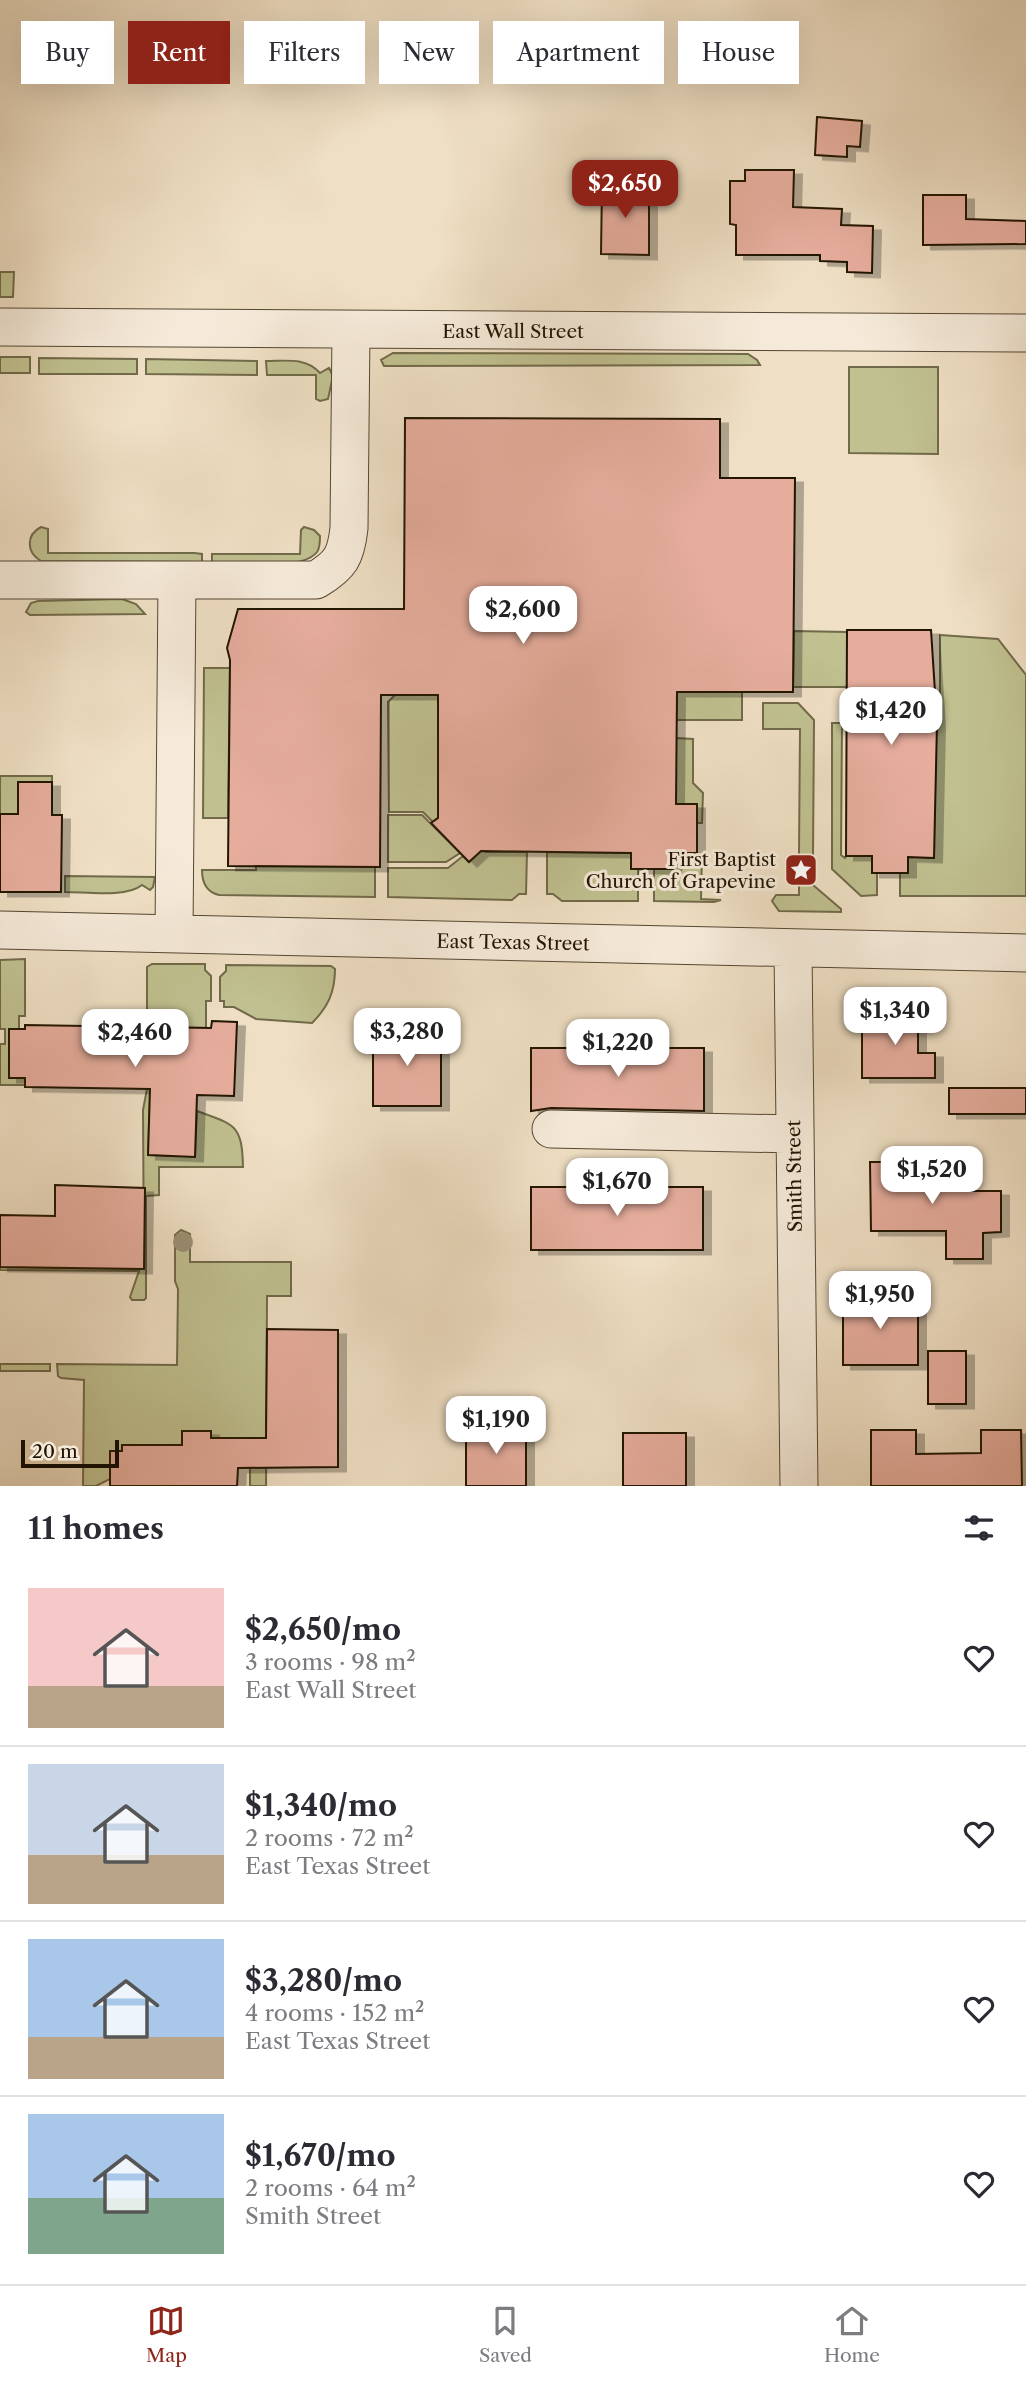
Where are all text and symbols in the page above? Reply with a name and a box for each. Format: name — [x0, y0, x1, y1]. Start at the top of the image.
chip: Buy — [21, 21, 114, 84]
chip: Rent — [128, 21, 230, 84]
chip: Filters — [244, 21, 365, 84]
chip: New — [379, 21, 479, 84]
chip: Apartment — [493, 21, 664, 84]
chip: House — [678, 21, 799, 84]
pin: $2,650 — [568, 160, 682, 220]
text: $2,650 — [588, 169, 662, 197]
street label: East Wall Street — [442, 320, 584, 343]
pin: $2,600 — [466, 586, 580, 646]
text: $2,600 — [485, 595, 561, 623]
pin: $1,420 — [834, 688, 948, 747]
text: $1,420 — [855, 696, 927, 724]
place label: First Baptist Church of Grapevine — [586, 848, 776, 893]
place icon: First Baptist Church of Grapevine — [782, 851, 820, 889]
street label: East Texas Street — [436, 930, 590, 955]
pin: $1,340 — [838, 988, 952, 1047]
text: $1,340 — [860, 996, 930, 1024]
pin: $3,280 — [350, 1009, 464, 1068]
pin: $2,460 — [78, 1010, 192, 1069]
text: $3,280 — [370, 1017, 444, 1045]
text: $2,460 — [98, 1018, 172, 1046]
pin: $1,220 — [561, 1020, 675, 1079]
text: $1,220 — [582, 1028, 654, 1056]
street label: Smith Street — [782, 1119, 807, 1232]
pin: $1,520 — [875, 1146, 989, 1206]
text: $1,520 — [897, 1155, 967, 1183]
pin: $1,670 — [560, 1158, 674, 1218]
text: $1,670 — [582, 1167, 652, 1195]
pin: $1,950 — [823, 1272, 937, 1331]
text: $1,950 — [845, 1280, 915, 1308]
pin: $1,190 — [439, 1396, 553, 1456]
text: $1,190 — [462, 1405, 530, 1433]
scale bar — [21, 1437, 119, 1469]
text: 20 m — [32, 1440, 78, 1463]
icon: filters — [960, 1509, 998, 1547]
text: 11 homes — [28, 1510, 164, 1547]
text: $2,650/mo — [245, 1611, 401, 1648]
icon: home — [84, 1616, 168, 1700]
icon: heart — [960, 1639, 998, 1677]
text: 3 rooms · 98 m² — [245, 1648, 416, 1676]
text: East Wall Street — [245, 1676, 417, 1704]
text: $1,340/mo — [245, 1787, 397, 1824]
icon: home — [84, 1792, 168, 1876]
icon: heart — [960, 1815, 998, 1853]
text: 2 rooms · 72 m² — [245, 1824, 414, 1852]
text: East Texas Street — [245, 1852, 430, 1880]
text: $3,280/mo — [245, 1962, 402, 1999]
icon: home — [84, 1967, 168, 2051]
icon: heart — [960, 1990, 998, 2028]
text: 4 rooms · 152 m² — [245, 1999, 425, 2027]
text: East Texas Street — [245, 2027, 430, 2055]
text: $1,670/mo — [245, 2137, 396, 2174]
icon: home — [84, 2142, 168, 2226]
icon: heart — [960, 2165, 998, 2203]
text: 2 rooms · 64 m² — [245, 2174, 416, 2202]
text: Smith Street — [245, 2202, 381, 2230]
tab: Map — [146, 2302, 187, 2367]
tab: Saved — [479, 2302, 532, 2367]
tab: Home — [824, 2302, 880, 2367]

